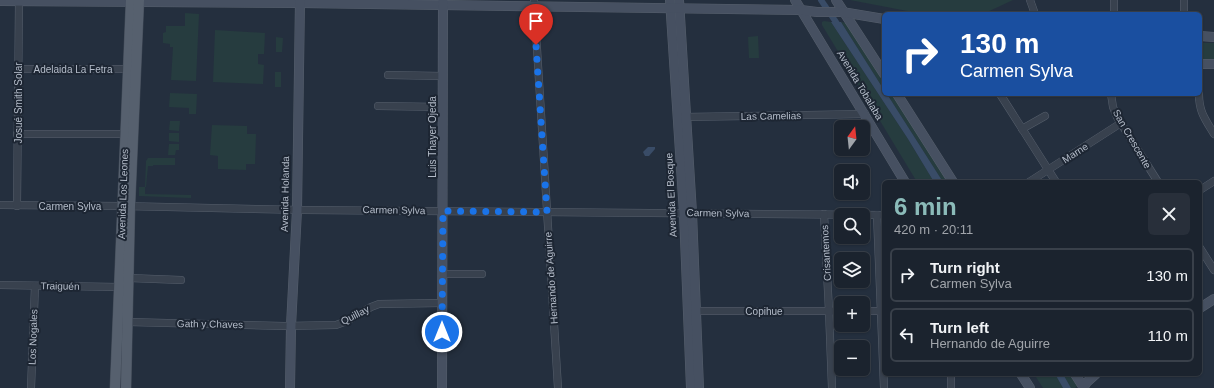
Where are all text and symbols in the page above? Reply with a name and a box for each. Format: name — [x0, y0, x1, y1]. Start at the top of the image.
pin — [519, 4, 553, 45]
icon: arrive — [525, 10, 547, 32]
icon: right — [894, 28, 946, 80]
text: 130 m — [960, 28, 1039, 59]
street label: Avenida Tobalaba — [835, 48, 885, 122]
text: Carmen Sylva — [960, 61, 1073, 81]
street label: Josué Smith Solar — [13, 62, 24, 144]
street label: Adelaida La Fetra — [34, 64, 113, 75]
street label: Luis Thayer Ojeda — [427, 96, 438, 178]
street label: San Crescente — [1111, 108, 1154, 171]
street label: Las Camelias — [741, 110, 801, 122]
north arrow — [834, 120, 870, 156]
map controls — [834, 120, 870, 376]
street label: Marne — [1060, 140, 1090, 165]
street label: Avenida Los Leones — [116, 149, 130, 239]
street label: Avenida El Bosque — [663, 152, 679, 237]
street label: Avenida Holanda — [279, 155, 291, 232]
button: sound — [834, 164, 870, 200]
text: 6 min — [894, 193, 957, 220]
button: close — [1148, 193, 1190, 235]
street label: Carmen Sylva — [39, 201, 102, 212]
street label: Carmen Sylva — [363, 204, 426, 216]
street label: Carmen Sylva — [687, 207, 750, 219]
button: search — [834, 208, 870, 244]
text: 420 m · 20:11 — [894, 222, 973, 237]
street label: Crisantemos — [819, 225, 833, 281]
street label: Hernando de Aguirre — [542, 231, 560, 324]
button: layers — [834, 252, 870, 288]
text: Turn right — [930, 259, 1000, 276]
icon: right — [896, 264, 918, 286]
text: 130 m — [1146, 267, 1188, 284]
text: Carmen Sylva — [930, 276, 1012, 291]
street label: Traiguén — [40, 280, 80, 292]
button: + — [834, 296, 870, 332]
street label: Quillay — [339, 303, 371, 327]
street label: Copihue — [745, 306, 783, 317]
street label: Los Nogales — [27, 309, 39, 365]
position arrow — [421, 311, 463, 353]
street label: Gath y Chaves — [177, 318, 243, 330]
text: Turn left — [930, 319, 989, 336]
icon: left — [896, 324, 918, 346]
text: 110 m — [1147, 327, 1188, 344]
text: Hernando de Aguirre — [930, 336, 1050, 351]
button: − — [834, 340, 870, 376]

